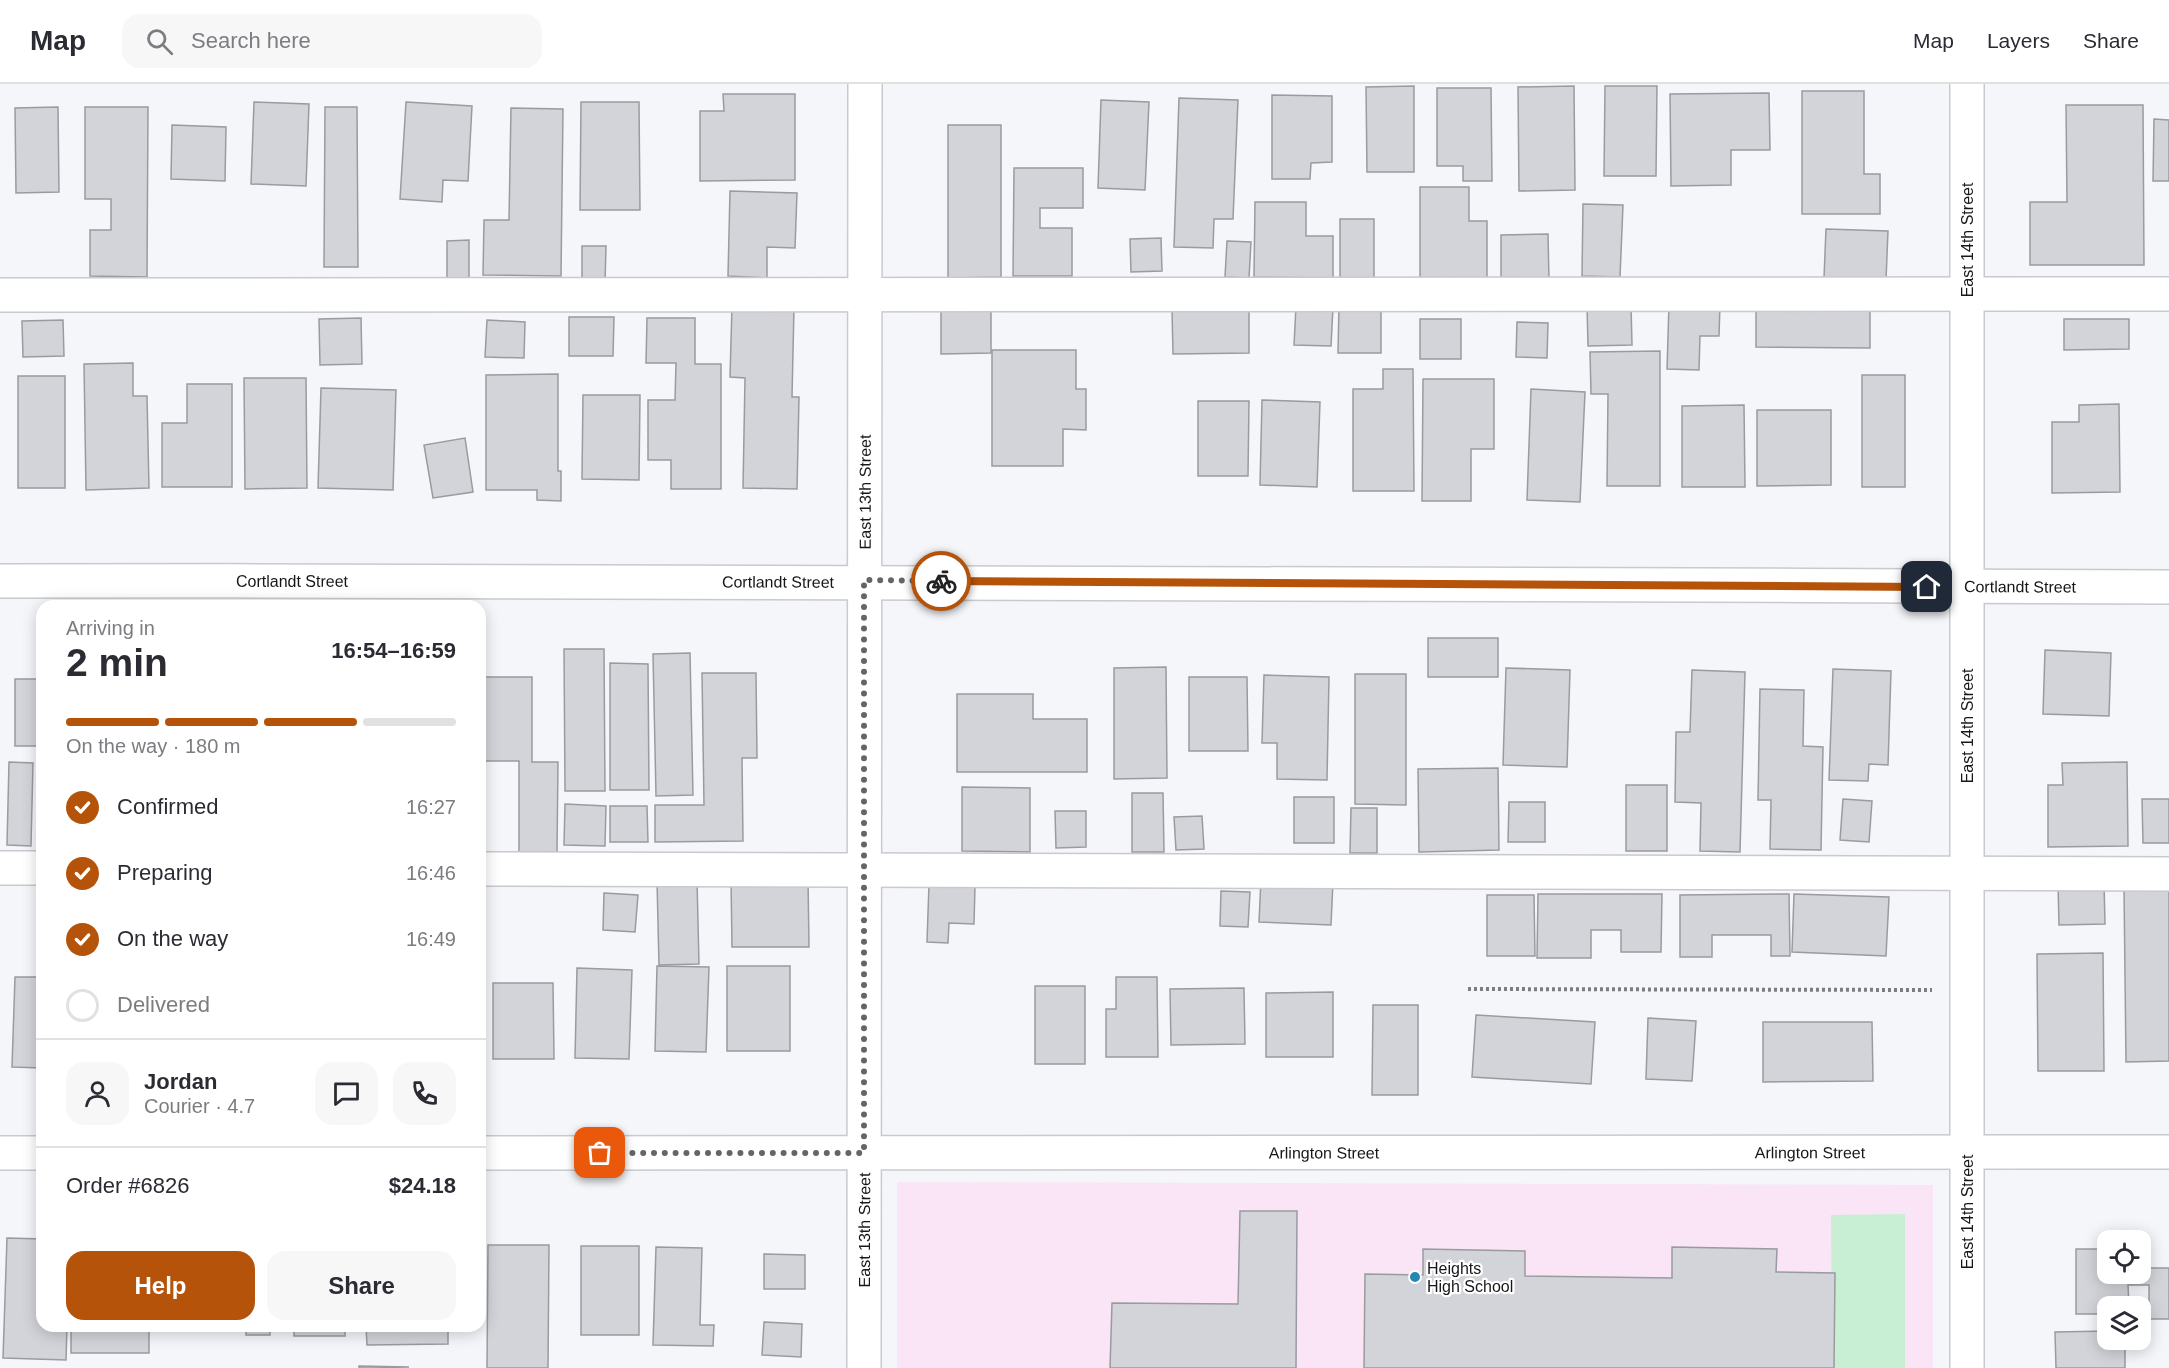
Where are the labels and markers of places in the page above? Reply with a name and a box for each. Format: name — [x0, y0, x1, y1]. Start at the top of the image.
pin — [1901, 561, 1952, 612]
pin — [574, 1127, 625, 1178]
place label: Heights High School — [1427, 1260, 1513, 1295]
marker: Heights High School — [1408, 1270, 1422, 1284]

